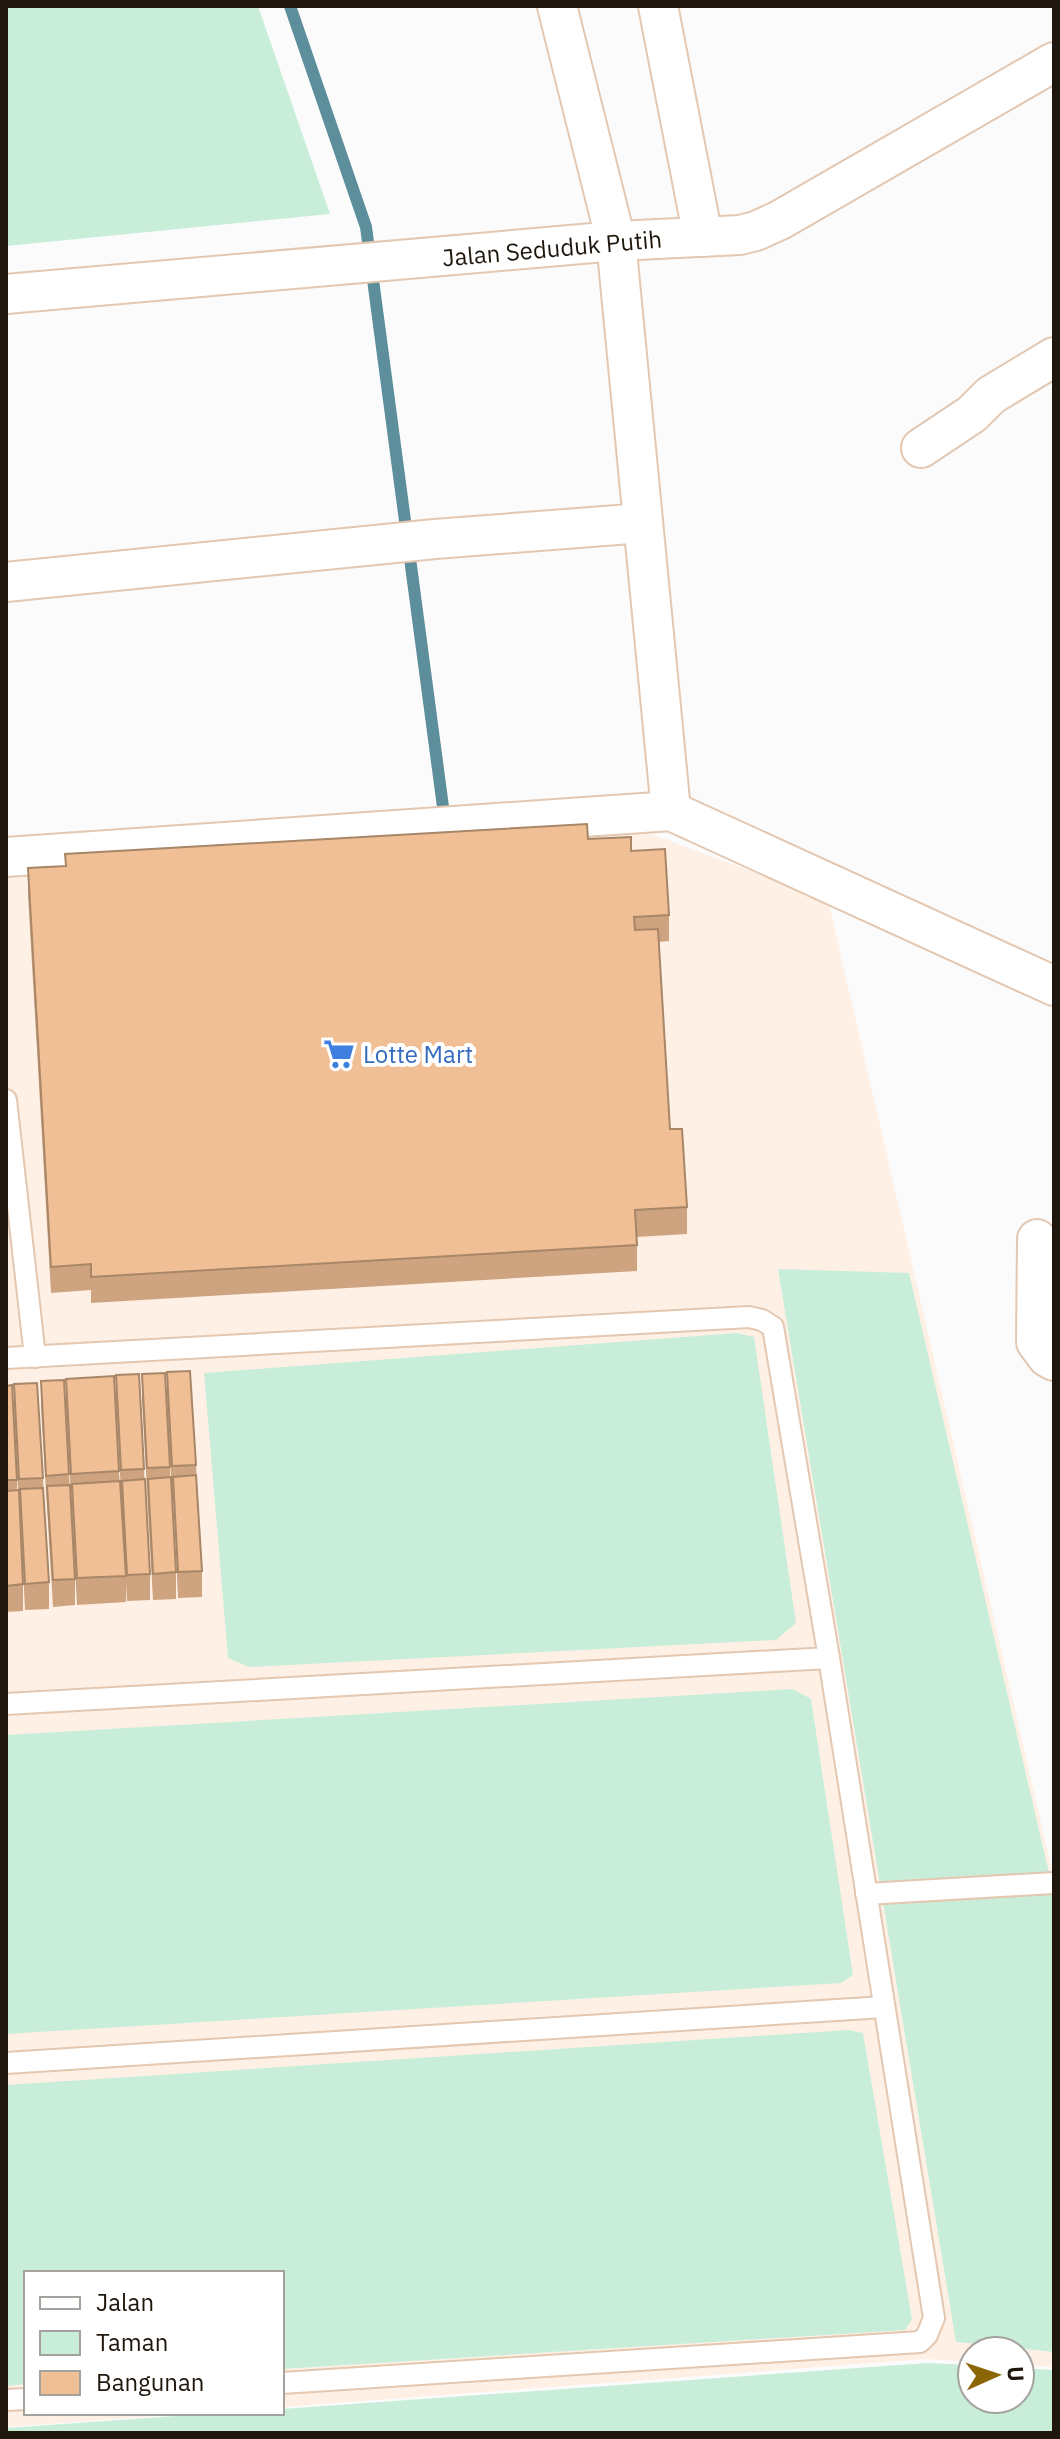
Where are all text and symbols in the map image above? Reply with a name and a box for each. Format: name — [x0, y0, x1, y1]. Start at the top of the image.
street label: Jalan Seduduk Putih — [441, 222, 663, 274]
supermarket icon: Lotte Mart — [322, 1037, 356, 1071]
place label: Lotte Mart — [363, 1038, 473, 1070]
legend — [24, 2271, 284, 2415]
text: Jalan — [96, 2286, 154, 2318]
text: Taman — [96, 2326, 168, 2358]
north arrow — [956, 2335, 1036, 2415]
text: Bangunan — [96, 2366, 204, 2398]
text: U — [1002, 2366, 1031, 2382]

